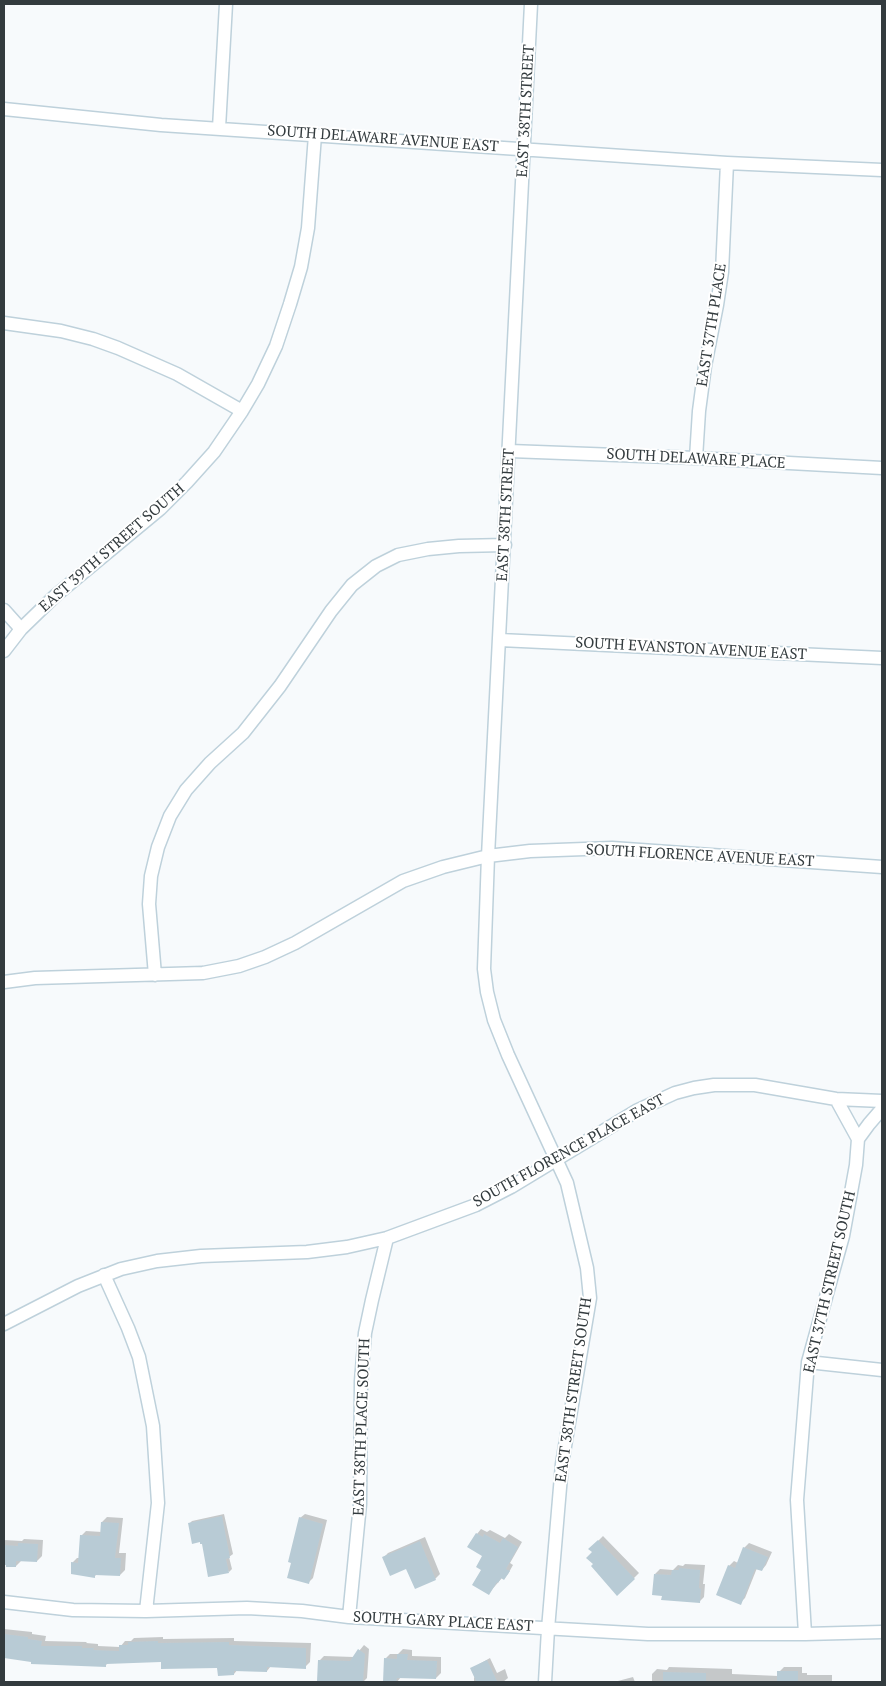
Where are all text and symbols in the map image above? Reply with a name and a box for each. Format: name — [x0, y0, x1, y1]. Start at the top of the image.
street label: EAST 38TH STREET — [514, 44, 538, 178]
street label: SOUTH DELAWARE AVENUE EAST — [267, 122, 499, 156]
street label: EAST 37TH PLACE — [693, 262, 731, 388]
street label: SOUTH DELAWARE PLACE — [606, 445, 786, 473]
street label: EAST 38TH STREET — [494, 448, 518, 582]
street label: EAST 39TH STREET SOUTH — [36, 480, 188, 616]
street label: SOUTH EVANSTON AVENUE EAST — [575, 634, 807, 664]
street label: SOUTH FLORENCE AVENUE EAST — [585, 841, 815, 871]
street label: SOUTH FLORENCE PLACE EAST — [470, 1091, 668, 1211]
street label: EAST 37TH STREET SOUTH — [800, 1189, 860, 1375]
street label: EAST 38TH STREET SOUTH — [552, 1296, 596, 1484]
street label: EAST 38TH PLACE SOUTH — [350, 1338, 374, 1516]
street label: SOUTH GARY PLACE EAST — [352, 1608, 534, 1636]

